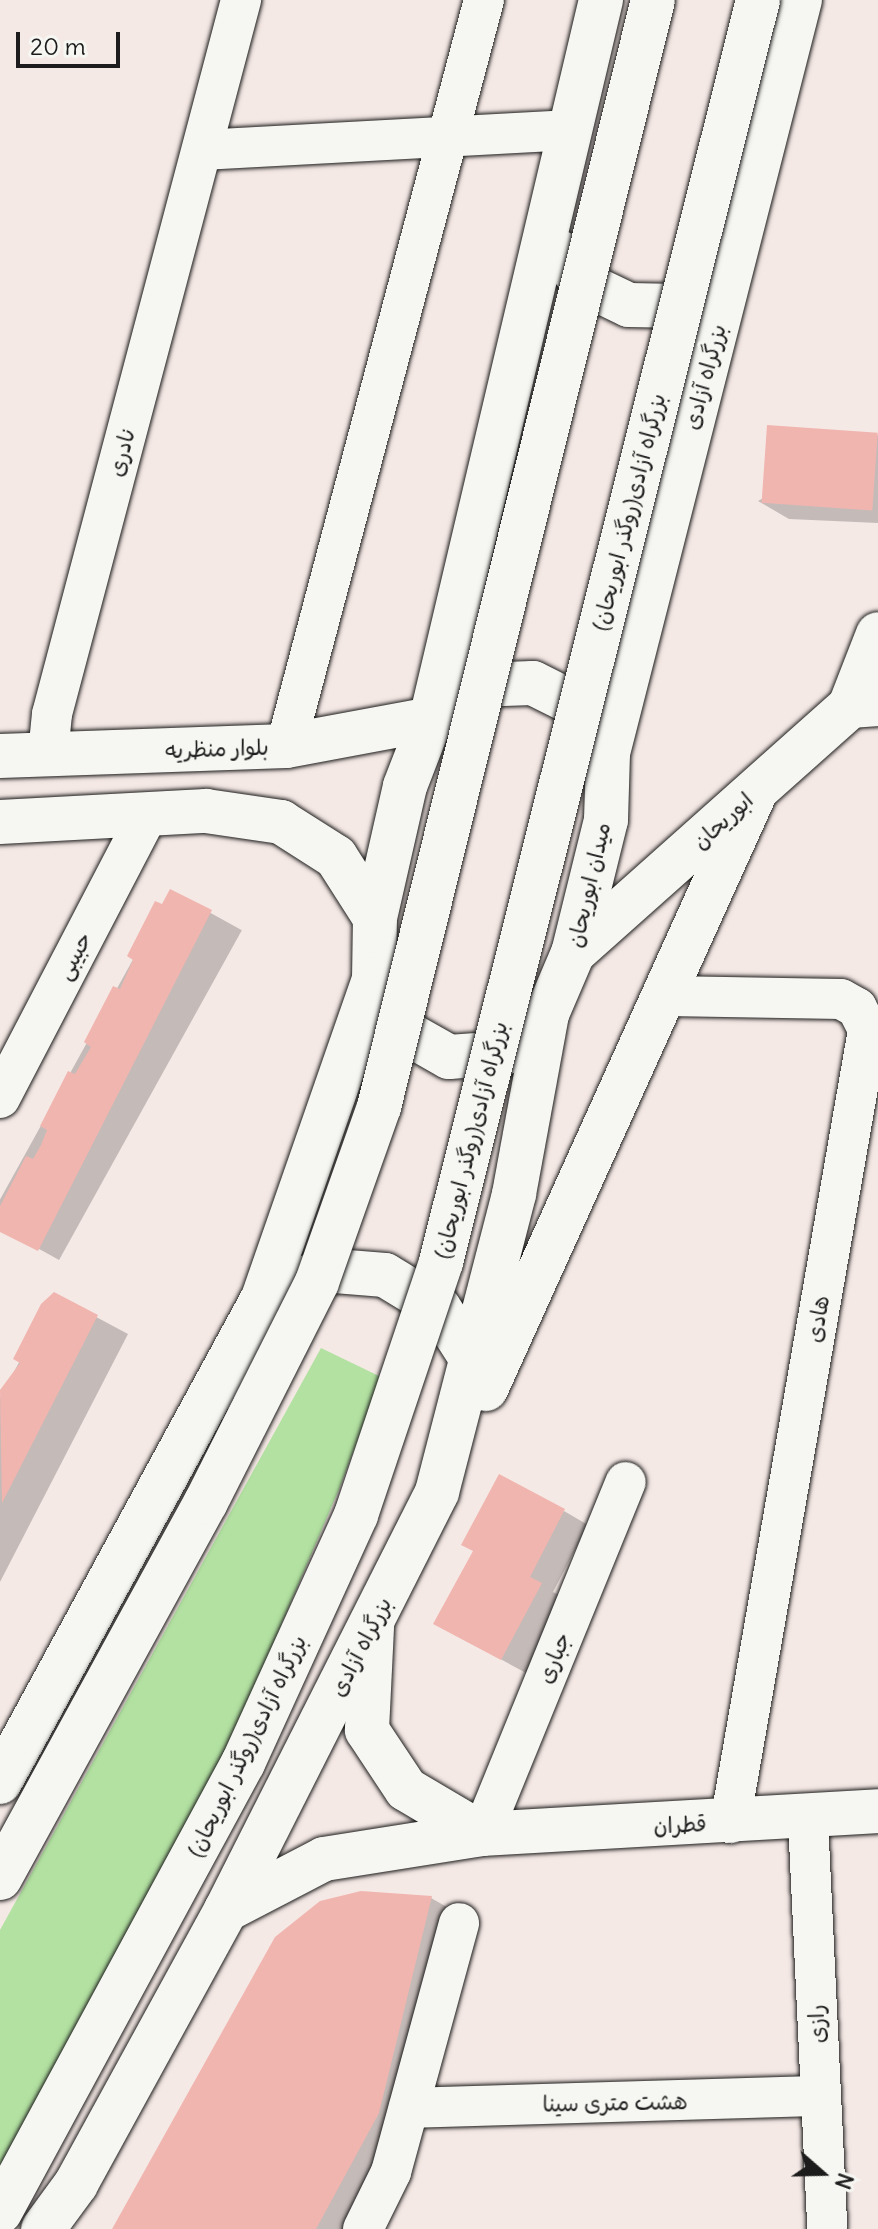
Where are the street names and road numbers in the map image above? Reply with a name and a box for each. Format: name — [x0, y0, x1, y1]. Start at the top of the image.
street label: بزرگراه آزادی — [678, 321, 732, 433]
street label: بزرگراه آزادی(روگذر ابوریحان) — [587, 391, 671, 633]
street label: نادری — [103, 424, 141, 480]
street label: بلوار منظریه — [165, 734, 269, 764]
street label: ابوریحان — [687, 787, 759, 855]
street label: میدان ابوریحان — [562, 820, 616, 950]
street label: حبیبی — [51, 928, 97, 984]
street label: بزرگراه آزادی(روگذر ابوریحان) — [429, 1019, 513, 1261]
street label: هادی — [801, 1293, 835, 1345]
street label: بزرگراه آزادی — [325, 1593, 397, 1701]
street label: جباری — [532, 1629, 576, 1687]
street label: بزرگراه آزادی(روگذر ابوریحان) — [182, 1631, 312, 1861]
street label: قطران — [653, 1810, 707, 1840]
street label: رازی — [803, 2004, 831, 2044]
street label: هشت متری سینا — [542, 2089, 688, 2117]

